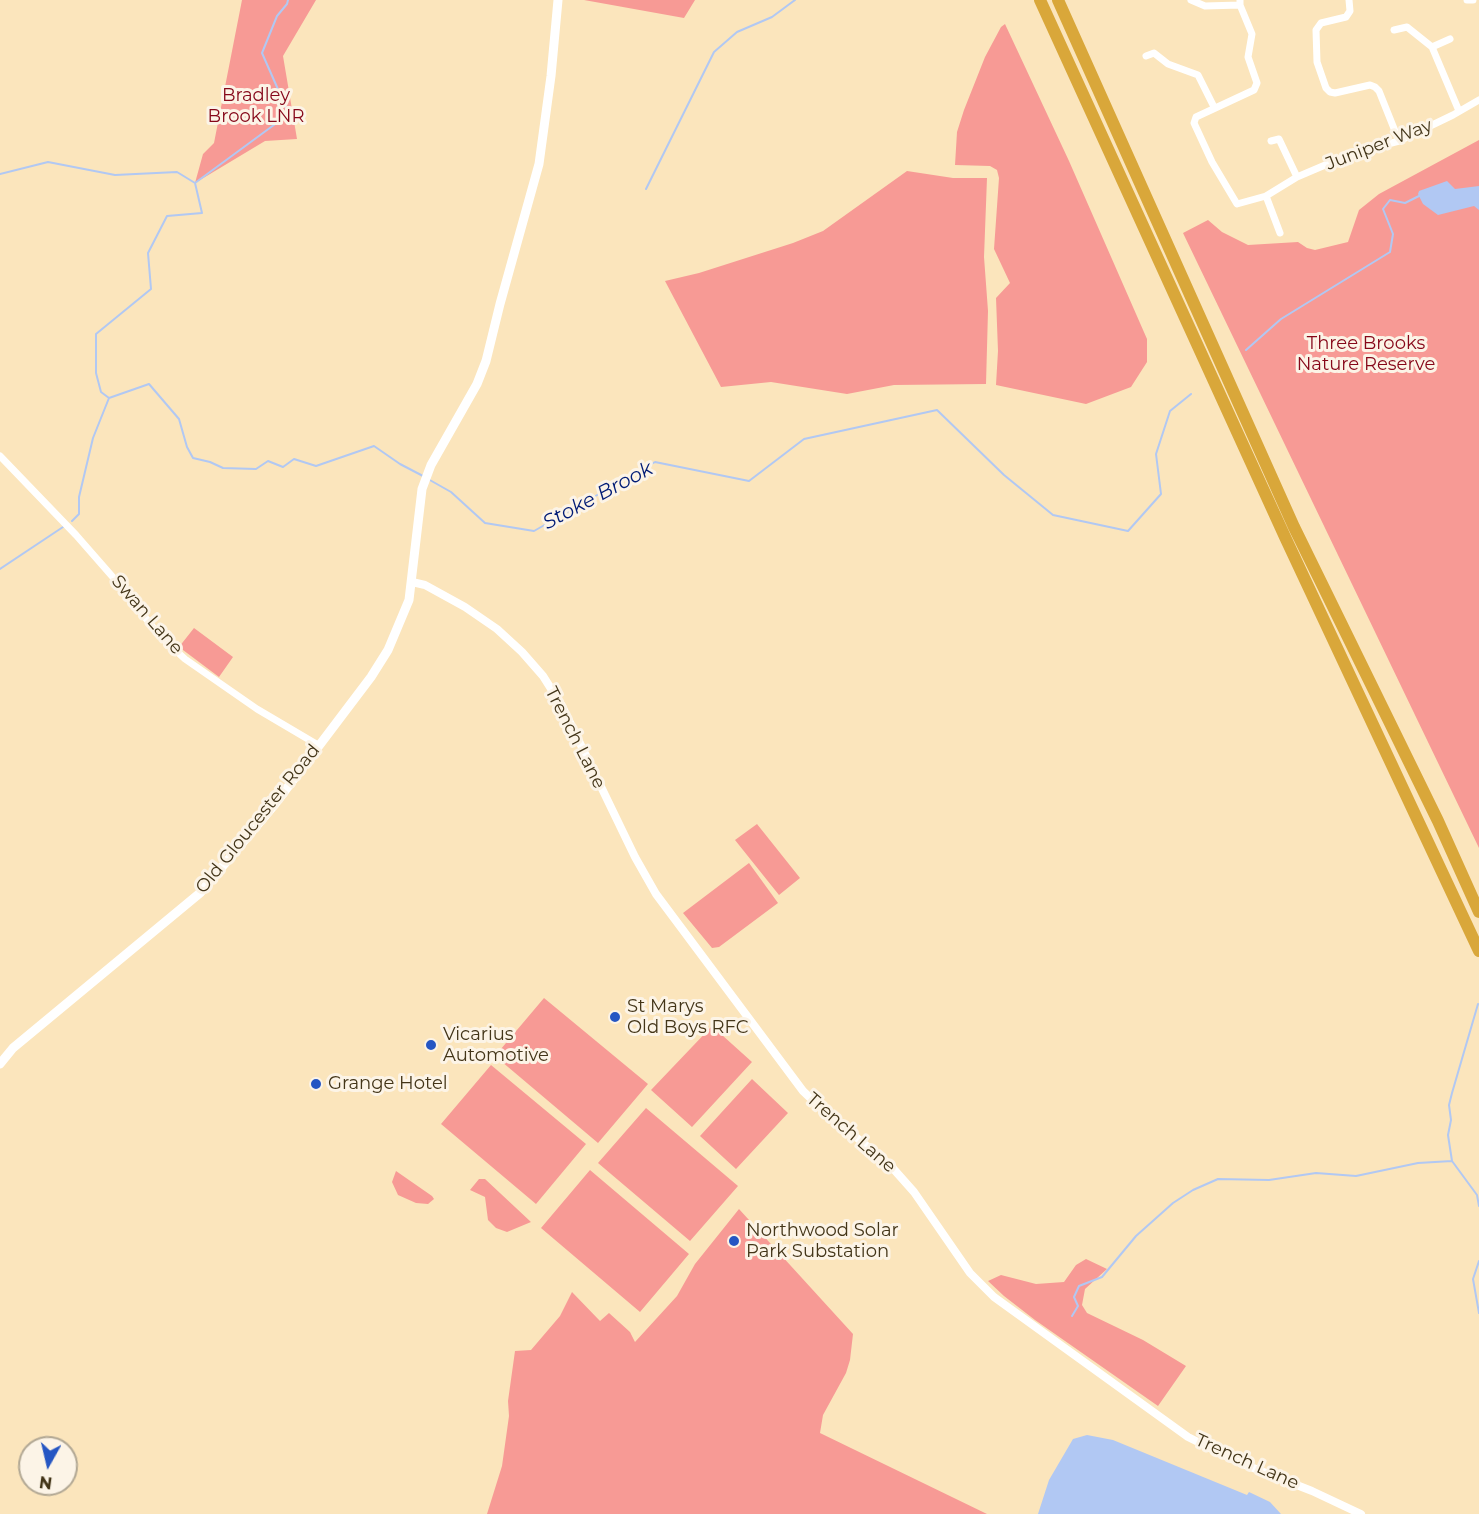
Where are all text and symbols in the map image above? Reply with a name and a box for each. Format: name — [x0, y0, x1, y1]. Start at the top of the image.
park label: Bradley Brook LNR — [208, 85, 304, 128]
street label: Juniper Way — [1323, 115, 1435, 175]
park label: Three Brooks Nature Reserve — [1297, 333, 1435, 376]
water label: Stoke Brook — [539, 457, 657, 535]
street label: Swan Lane — [107, 571, 187, 659]
street label: Trench Lane — [540, 684, 610, 792]
street label: Old Gloucester Road — [191, 740, 325, 898]
place label: St Marys Old Boys RFC — [627, 996, 749, 1038]
marker: St Marys Old Boys RFC — [608, 1010, 622, 1024]
place label: Vicarius Automotive — [443, 1024, 549, 1066]
marker: Vicarius Automotive — [424, 1038, 438, 1052]
place label: Grange Hotel — [328, 1073, 448, 1095]
marker: Grange Hotel — [309, 1077, 323, 1091]
street label: Trench Lane — [802, 1088, 900, 1178]
place label: Northwood Solar Park Substation — [746, 1220, 899, 1262]
marker: Northwood Solar Park Substation — [727, 1234, 741, 1248]
street label: Trench Lane — [1192, 1430, 1302, 1494]
north arrow — [18, 1436, 78, 1496]
text: N — [38, 1472, 53, 1493]

